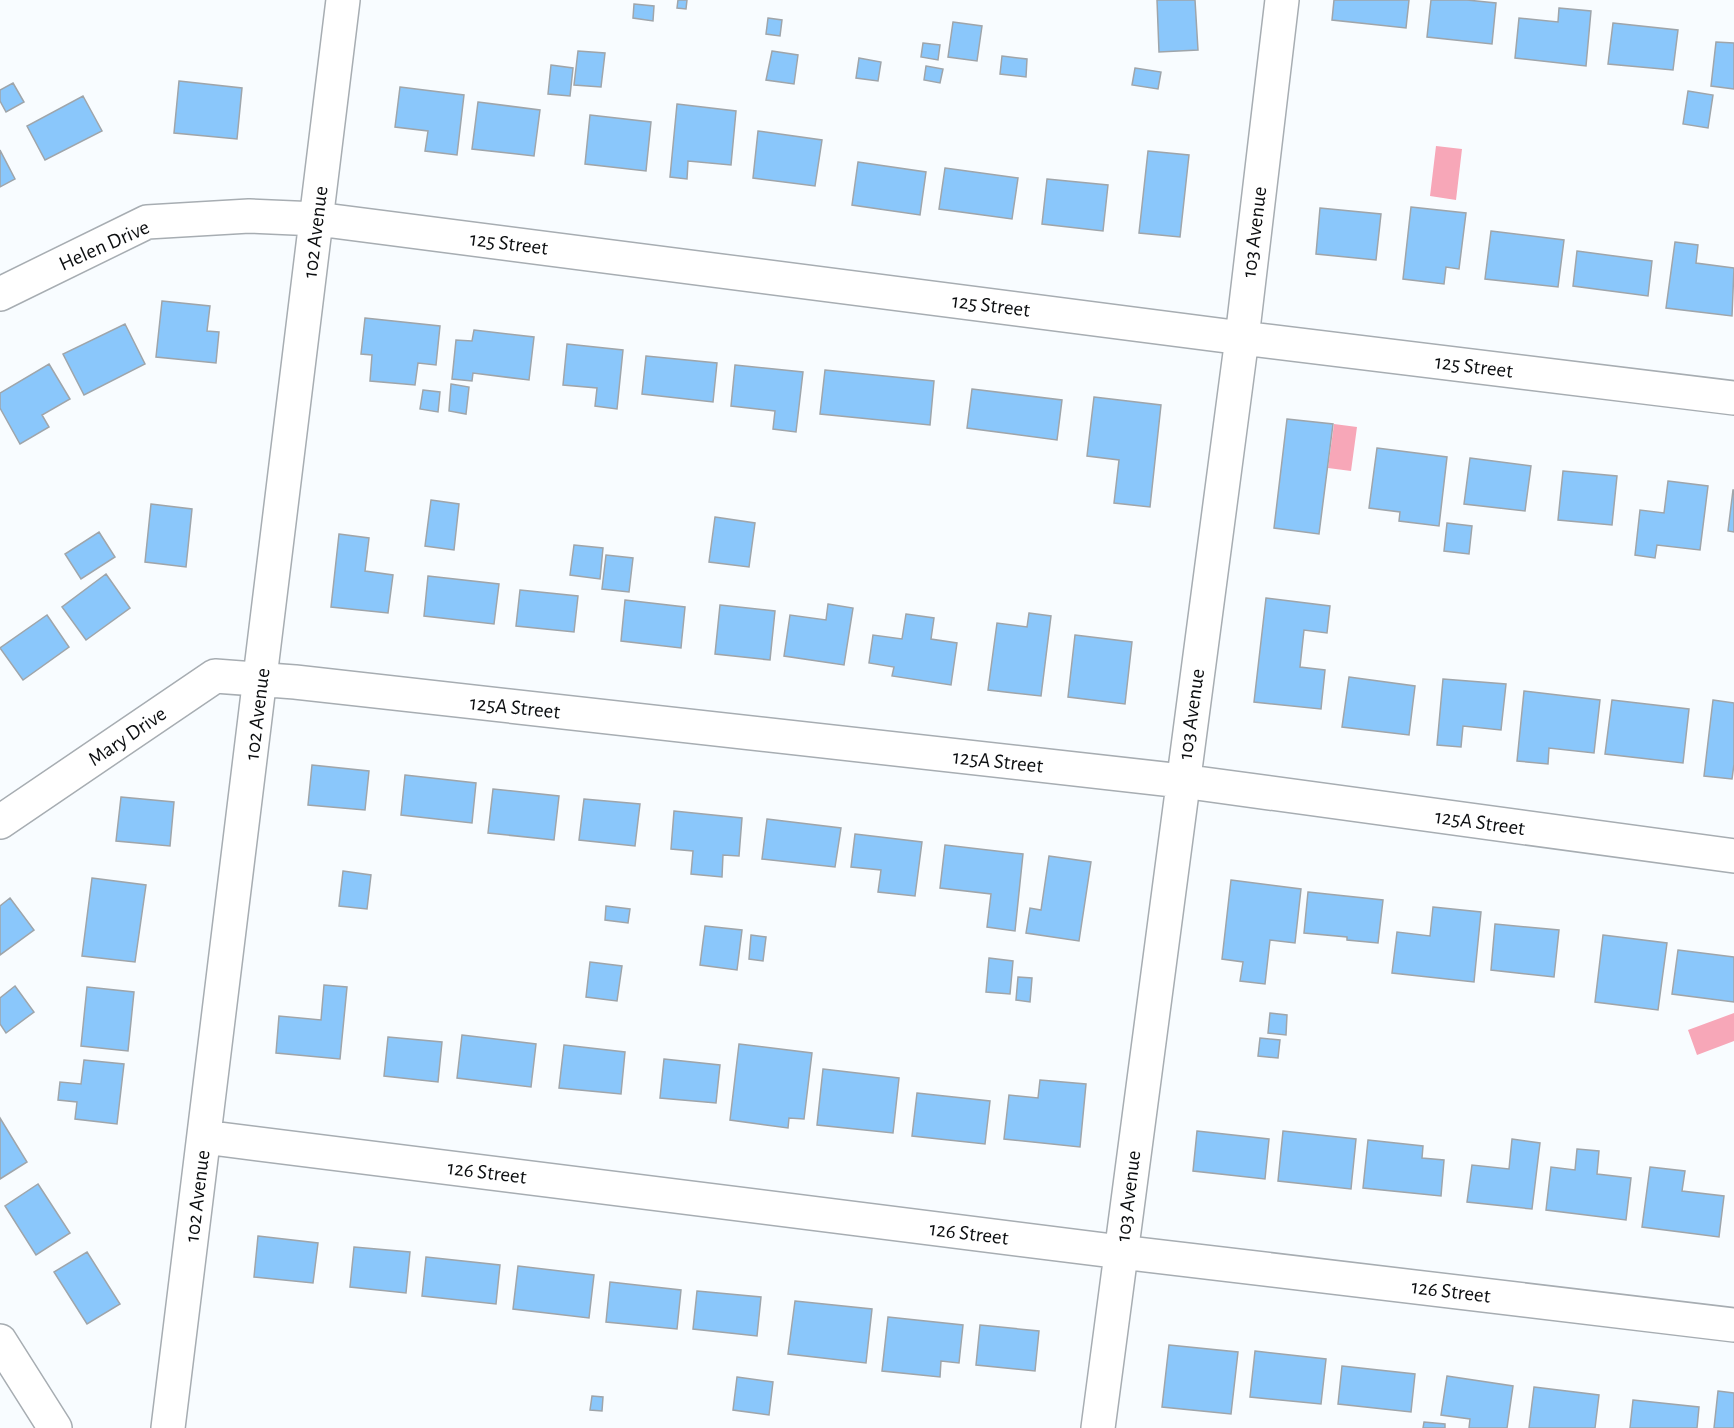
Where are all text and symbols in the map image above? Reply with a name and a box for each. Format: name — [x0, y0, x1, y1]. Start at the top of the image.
street label: 102 Avenue — [299, 185, 332, 279]
street label: 103 Avenue — [1238, 185, 1271, 279]
street label: Helen Drive — [56, 216, 153, 275]
street label: 125 Street — [469, 228, 549, 259]
street label: 125 Street — [951, 290, 1031, 321]
street label: 125 Street — [1434, 351, 1514, 382]
street label: 102 Avenue — [241, 667, 274, 761]
street label: 103 Avenue — [1175, 667, 1208, 761]
street label: 125A Street — [469, 692, 561, 723]
street label: Mary Drive — [85, 703, 170, 770]
street label: 125A Street — [952, 746, 1044, 777]
street label: 125A Street — [1434, 806, 1527, 839]
street label: 102 Avenue — [181, 1149, 214, 1243]
street label: 103 Avenue — [1112, 1149, 1145, 1243]
street label: 126 Street — [446, 1157, 528, 1188]
street label: 126 Street — [928, 1218, 1010, 1249]
street label: 126 Street — [1410, 1276, 1492, 1307]

